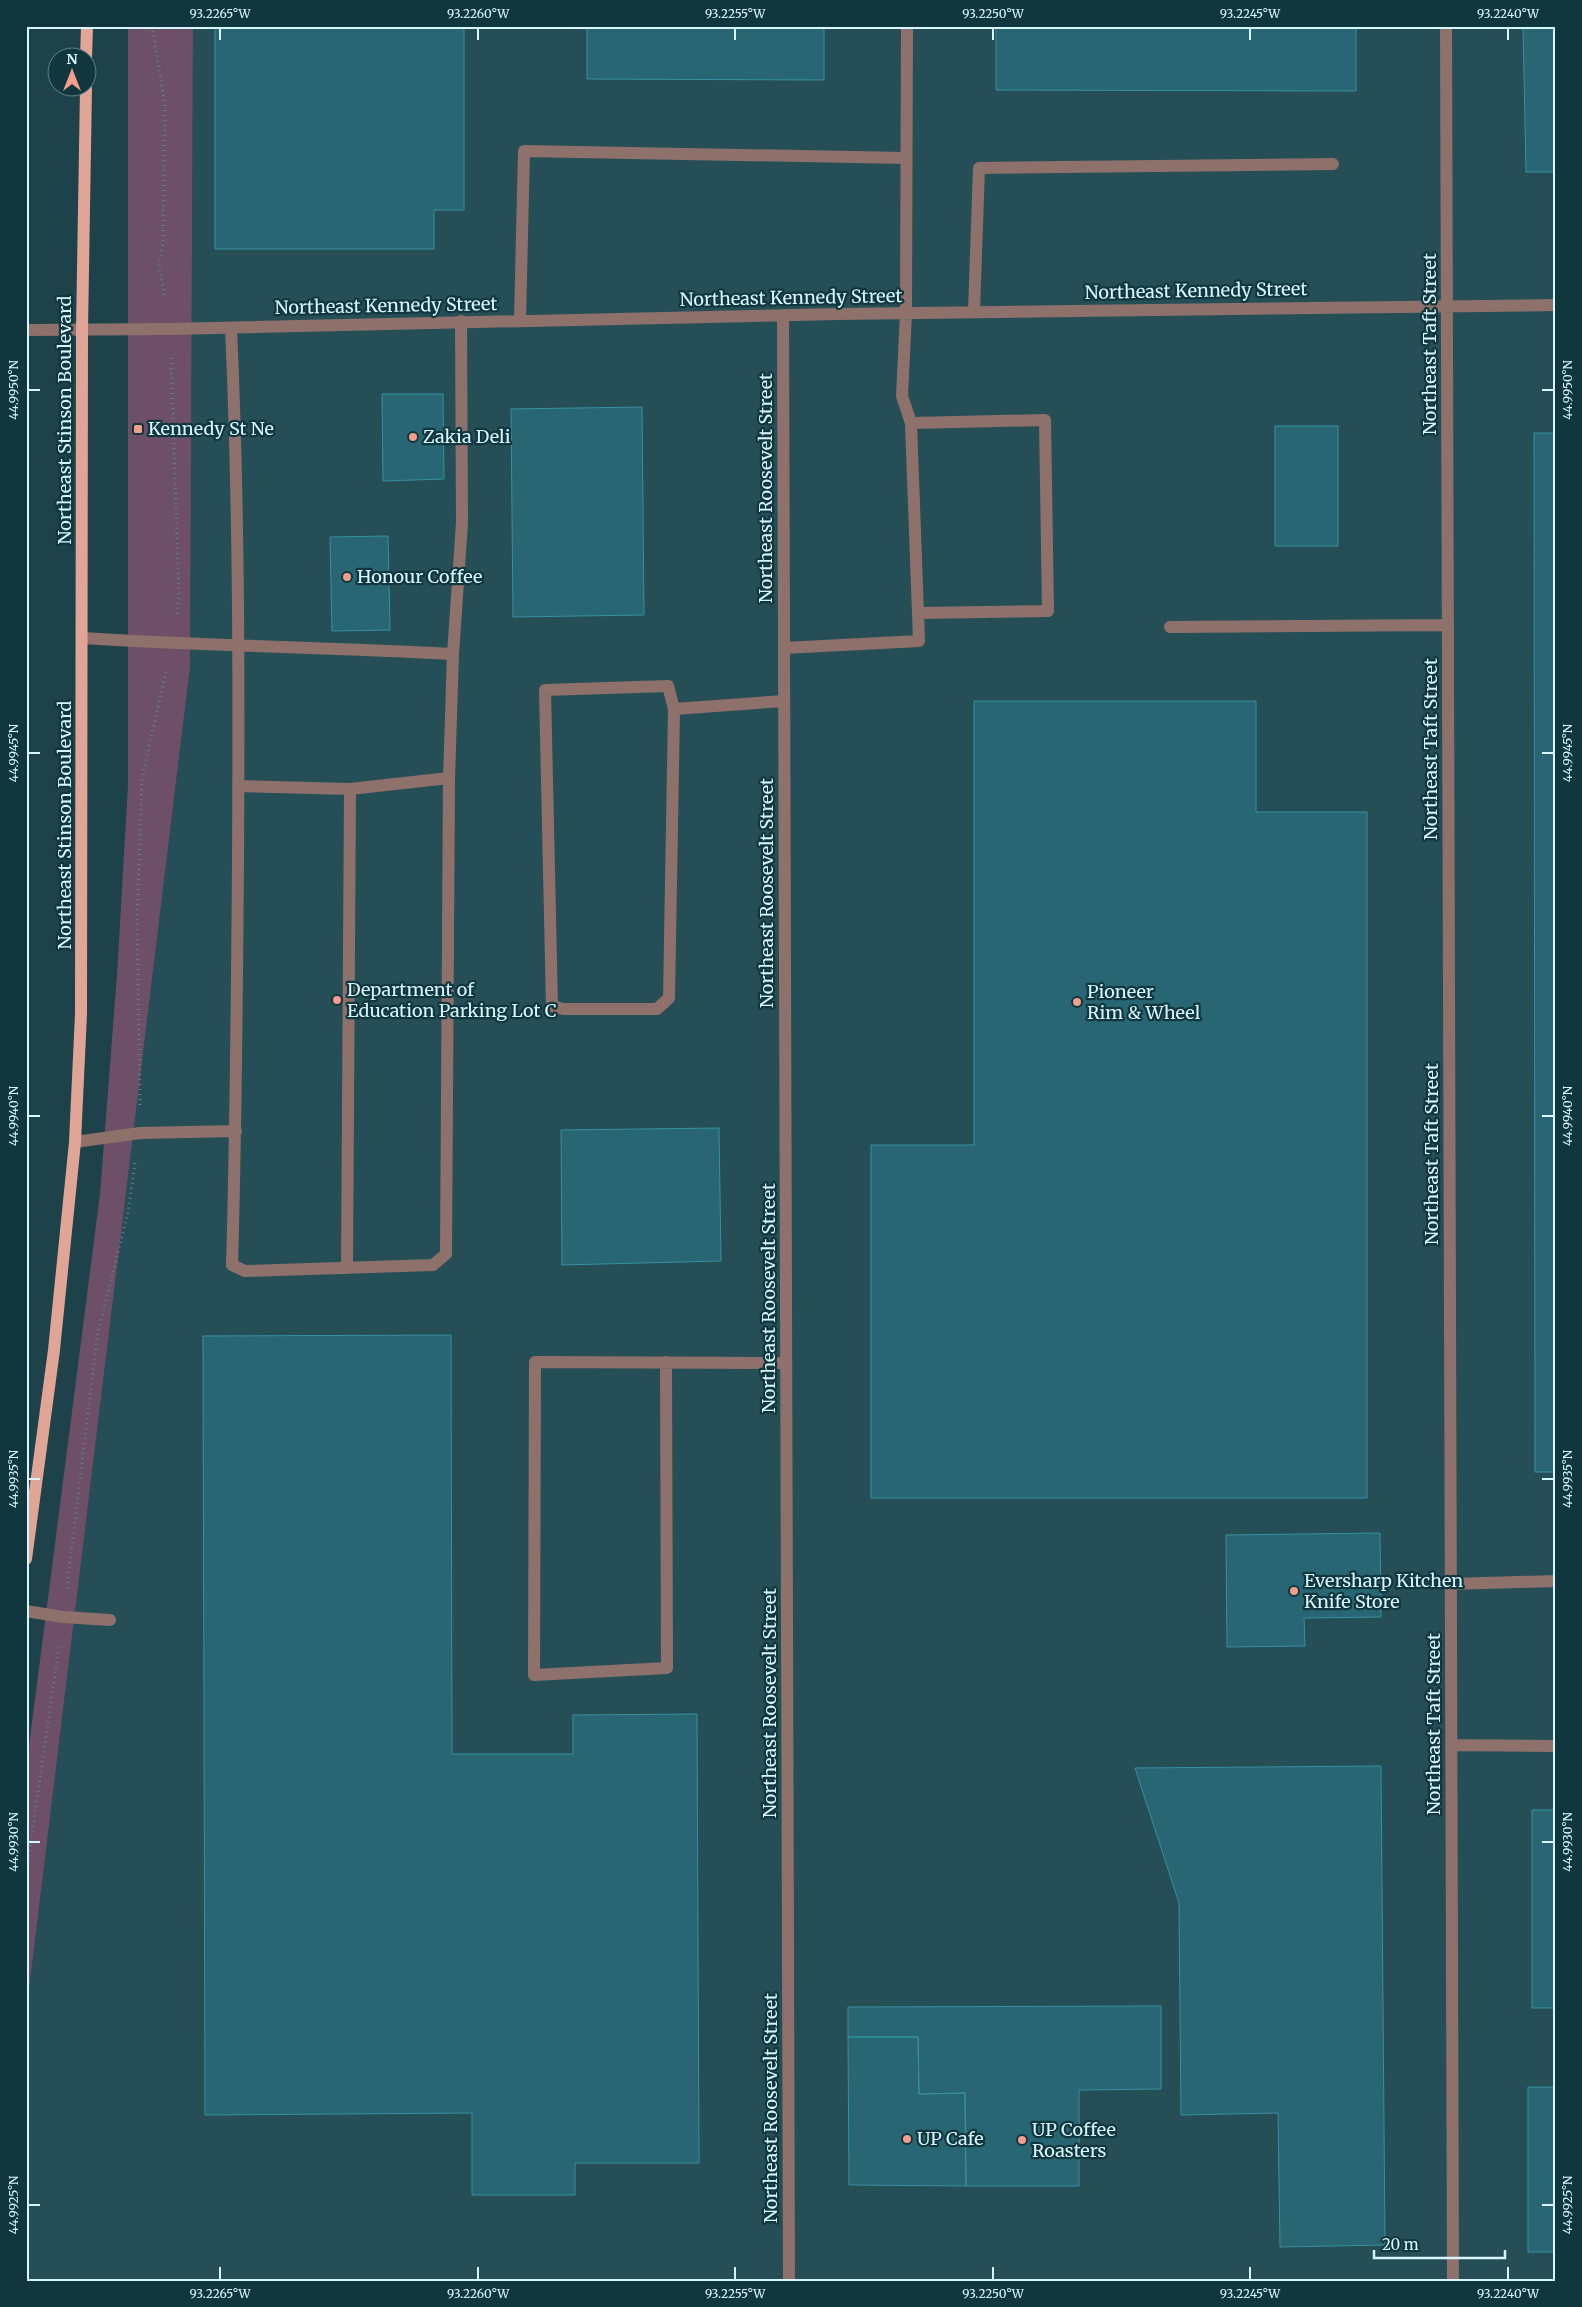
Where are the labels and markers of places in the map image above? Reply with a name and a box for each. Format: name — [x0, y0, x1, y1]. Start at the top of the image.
place label: Kennedy St Ne — [148, 417, 274, 440]
marker: Kennedy St Ne — [132, 423, 144, 435]
place label: Zakia Deli — [423, 425, 511, 448]
marker: Zakia Deli — [407, 431, 419, 443]
place label: Honour Coffee — [357, 565, 482, 588]
marker: Honour Coffee — [341, 571, 353, 583]
place label: Department of Education Parking Lot C — [347, 978, 557, 1022]
place label: Pioneer Rim & Wheel — [1087, 980, 1201, 1024]
marker: Department of Education Parking Lot C — [331, 994, 343, 1006]
marker: Pioneer Rim & Wheel — [1071, 996, 1083, 1008]
place label: Eversharp Kitchen Knife Store — [1304, 1569, 1463, 1613]
marker: Eversharp Kitchen Knife Store — [1288, 1585, 1300, 1597]
place label: UP Coffee Roasters — [1032, 2118, 1116, 2162]
place label: UP Cafe — [917, 2127, 984, 2150]
marker: UP Cafe — [901, 2133, 913, 2145]
marker: UP Coffee Roasters — [1016, 2134, 1028, 2146]

